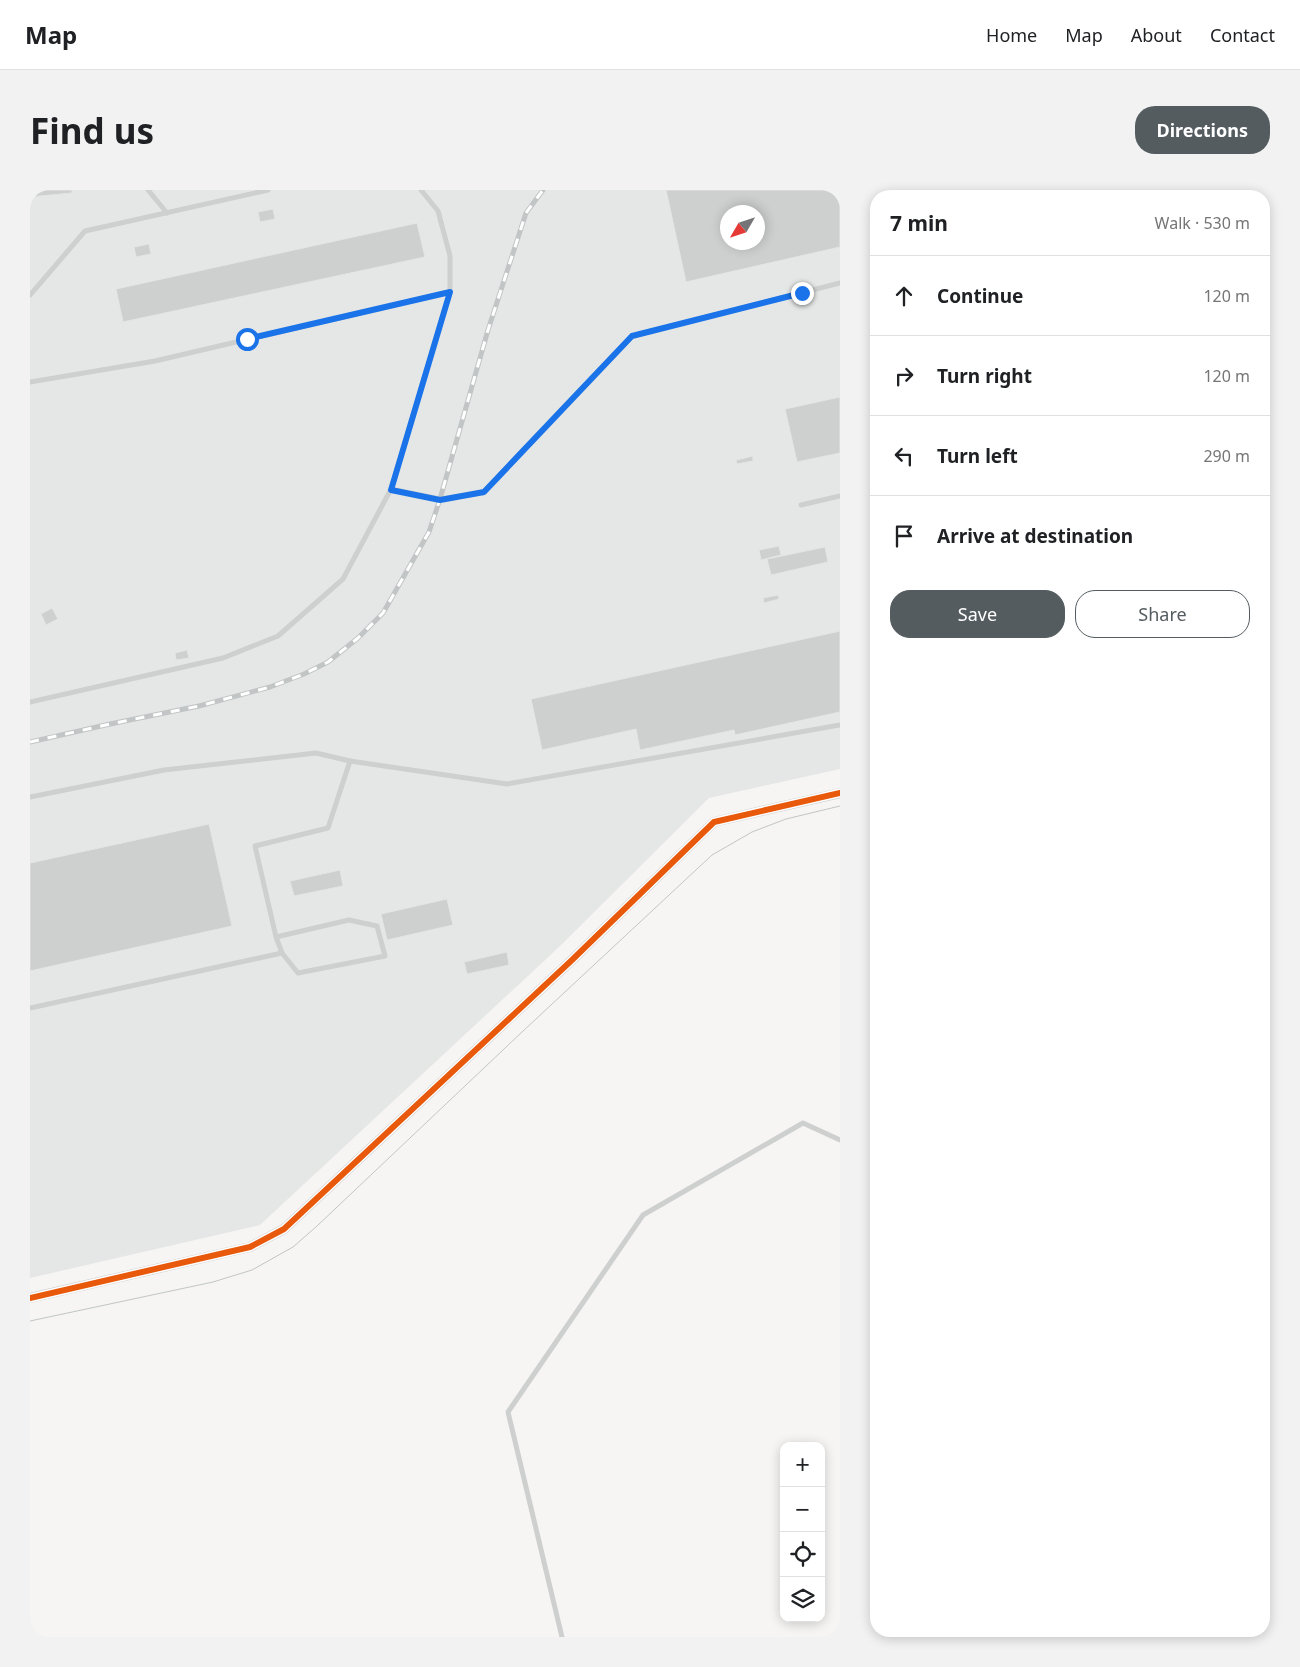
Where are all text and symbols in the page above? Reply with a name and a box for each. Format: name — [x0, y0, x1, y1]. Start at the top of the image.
text: Map — [25, 18, 77, 51]
text: Home — [986, 23, 1037, 47]
text: Map — [1065, 23, 1103, 47]
text: About — [1131, 23, 1182, 47]
text: Contact — [1210, 23, 1275, 47]
button: Directions — [1135, 106, 1270, 154]
text: Find us — [30, 107, 154, 154]
north arrow — [720, 205, 765, 250]
text: 7 min — [890, 209, 948, 237]
text: Walk · 530 m — [1155, 212, 1250, 234]
route end — [791, 282, 814, 305]
icon: ahead — [890, 282, 918, 310]
text: Continue — [937, 283, 1023, 309]
text: 120 m — [1203, 285, 1250, 307]
route start — [236, 328, 259, 351]
icon: right — [890, 362, 918, 390]
text: Turn right — [937, 363, 1032, 389]
text: 120 m — [1203, 365, 1250, 387]
icon: left — [890, 442, 918, 470]
text: Turn left — [937, 443, 1018, 469]
text: 290 m — [1203, 445, 1250, 467]
icon: arrive — [890, 522, 918, 550]
text: Arrive at destination — [937, 523, 1133, 549]
button: Save — [890, 590, 1065, 638]
button: Share — [1075, 590, 1250, 638]
map controls — [780, 1442, 825, 1622]
button: + — [780, 1442, 825, 1487]
button: − — [780, 1487, 825, 1532]
button: locate — [780, 1532, 825, 1577]
button: layers — [780, 1577, 825, 1622]

